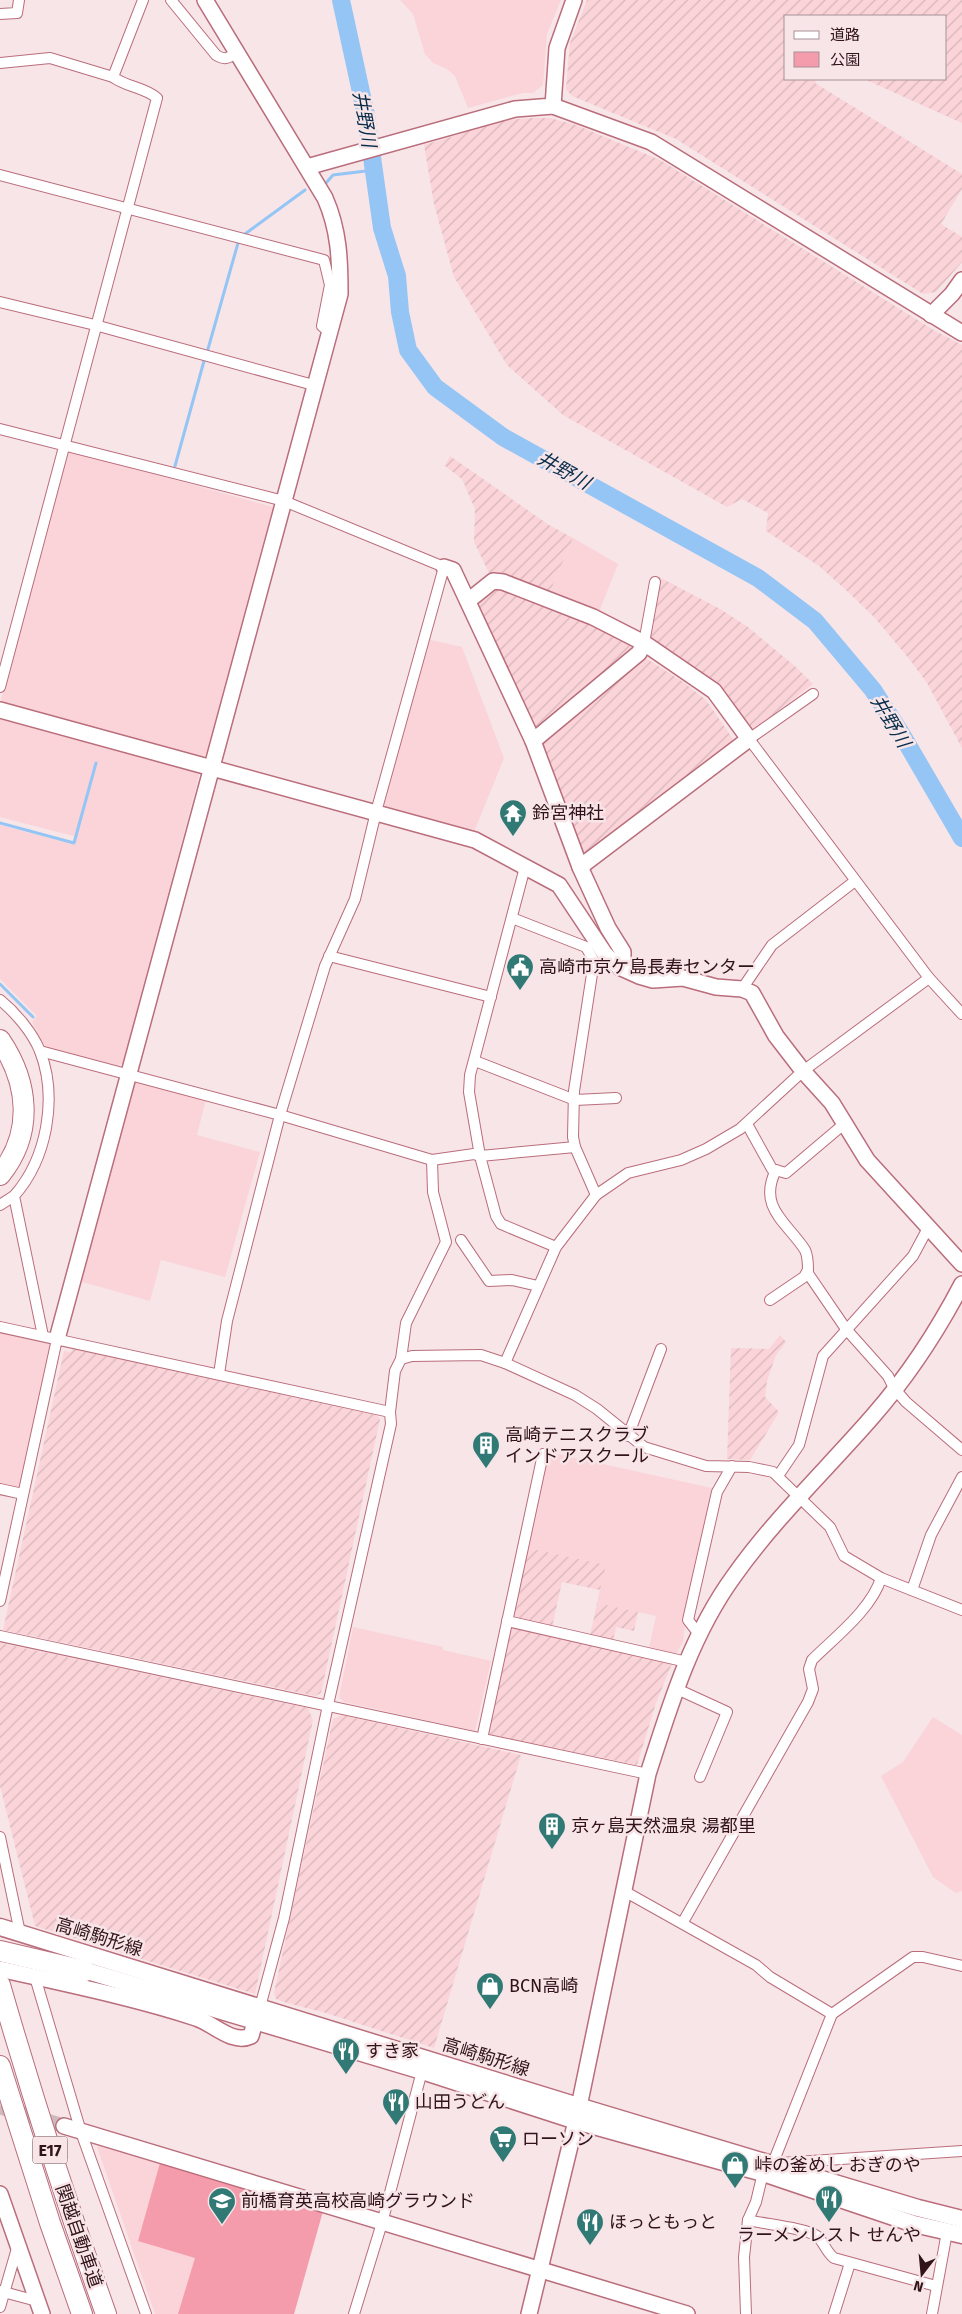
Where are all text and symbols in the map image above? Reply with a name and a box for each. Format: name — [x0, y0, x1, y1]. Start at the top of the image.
legend — [784, 15, 947, 80]
text: 道路 — [830, 26, 860, 44]
text: 公園 — [830, 51, 860, 69]
water label: 井野川 — [348, 89, 381, 151]
water label: 井野川 — [533, 447, 596, 495]
water label: 井野川 — [866, 691, 916, 753]
temple icon: 鈴宮神社 — [498, 798, 528, 837]
place label: 鈴宮神社 — [532, 802, 604, 824]
public building icon: 高崎市京ケ島長寿センター — [505, 952, 535, 991]
place label: 高崎市京ケ島長寿センター — [539, 956, 755, 978]
place label: 高崎テニスクラブ インドアスクール — [505, 1424, 649, 1467]
building icon: 高崎テニスクラブ インドアスクール — [471, 1430, 501, 1469]
building icon: 京ヶ島天然温泉 湯都里 — [537, 1811, 567, 1850]
place label: 京ヶ島天然温泉 湯都里 — [571, 1815, 756, 1837]
street label: 高崎駒形線 — [53, 1913, 145, 1961]
shop icon: BCN高崎 — [475, 1971, 505, 2010]
place label: BCN高崎 — [509, 1975, 578, 1997]
street label: 高崎駒形線 — [440, 2033, 532, 2081]
restaurant icon: すき家 — [331, 2036, 361, 2075]
place label: すき家 — [365, 2040, 419, 2062]
restaurant icon: 山田うどん — [381, 2087, 411, 2126]
place label: 山田うどん — [415, 2091, 505, 2113]
supermarket icon: ローソン — [488, 2124, 518, 2163]
place label: ローソン — [522, 2128, 594, 2150]
road number: E17 — [32, 2136, 68, 2164]
shop icon: 峠の釜めし おぎのや — [720, 2150, 750, 2189]
place label: 峠の釜めし おぎのや — [754, 2154, 921, 2176]
street label: 関越自動車道 — [51, 2181, 107, 2291]
restaurant icon: ラーメンレスト せんや — [814, 2184, 844, 2223]
school or university icon: 前橋育英高校高崎グラウンド — [207, 2186, 237, 2225]
place label: 前橋育英高校高崎グラウンド — [241, 2190, 475, 2212]
restaurant icon: ほっともっと — [575, 2207, 605, 2246]
place label: ほっともっと — [609, 2211, 717, 2233]
place label: ラーメンレスト せんや — [737, 2224, 921, 2246]
north arrow — [897, 2249, 947, 2299]
text: N — [912, 2277, 925, 2295]

